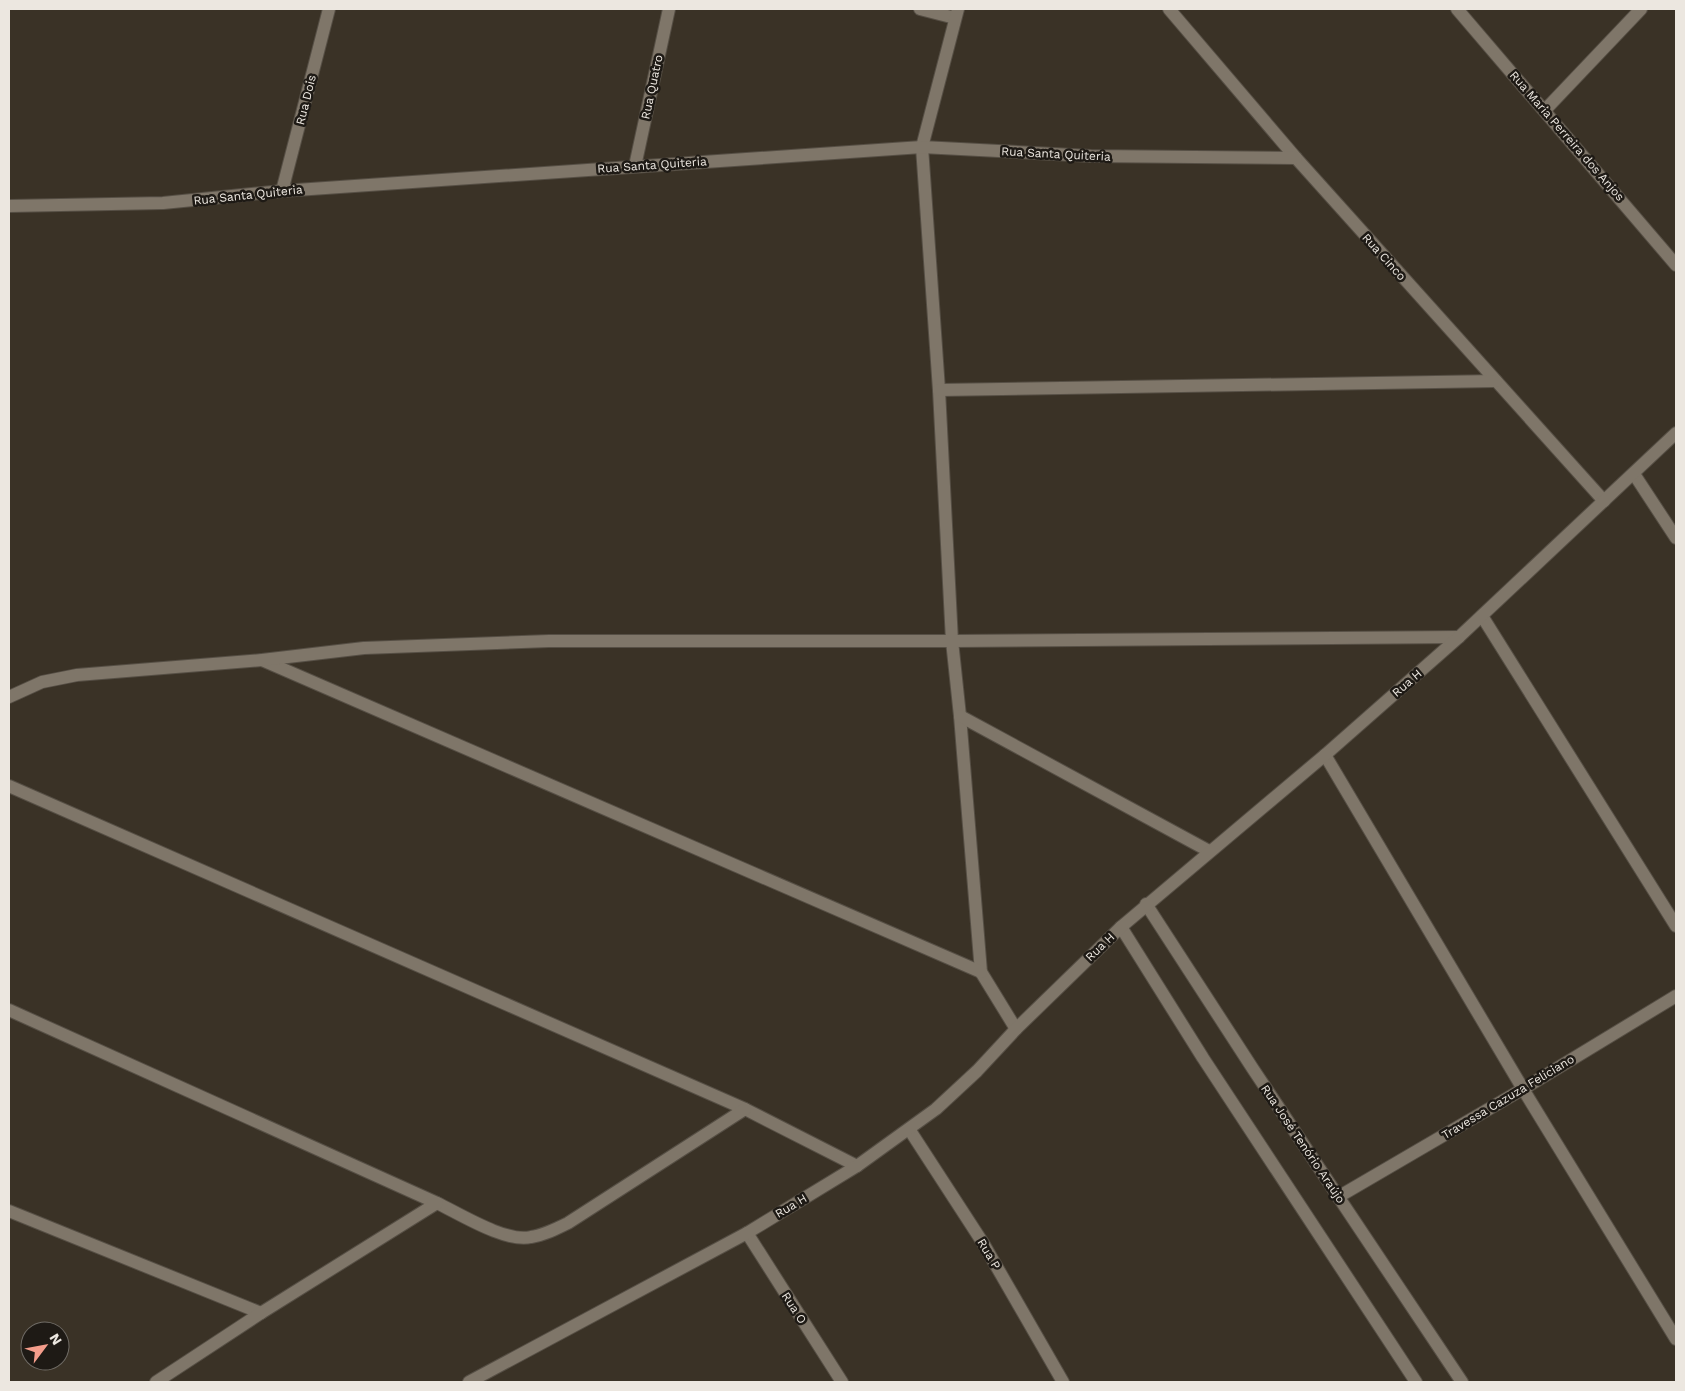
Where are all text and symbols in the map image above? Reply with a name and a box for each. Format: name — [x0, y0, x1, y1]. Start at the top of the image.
street label: Rua Quatro — [638, 53, 666, 121]
street label: Rua Maria Perreira dos Anjos — [1507, 68, 1627, 204]
street label: Rua Dois — [293, 73, 319, 127]
street label: Rua Santa Quiteria — [1001, 144, 1111, 164]
street label: Rua Santa Quiteria — [597, 154, 707, 176]
street label: Rua Santa Quiteria — [193, 182, 303, 208]
street label: Rua Cinco — [1359, 231, 1409, 283]
street label: Rua H — [1389, 666, 1425, 700]
street label: Rua H — [1083, 930, 1117, 964]
street label: Travessa Cazuza Feliciano — [1439, 1052, 1577, 1142]
street label: Rua José Tenório Araújo — [1258, 1082, 1348, 1206]
street label: Rua H — [773, 1191, 809, 1221]
street label: Rua P — [974, 1236, 1004, 1272]
street label: Rua O — [779, 1290, 809, 1326]
north arrow — [20, 1321, 70, 1371]
text: N — [46, 1330, 66, 1348]

